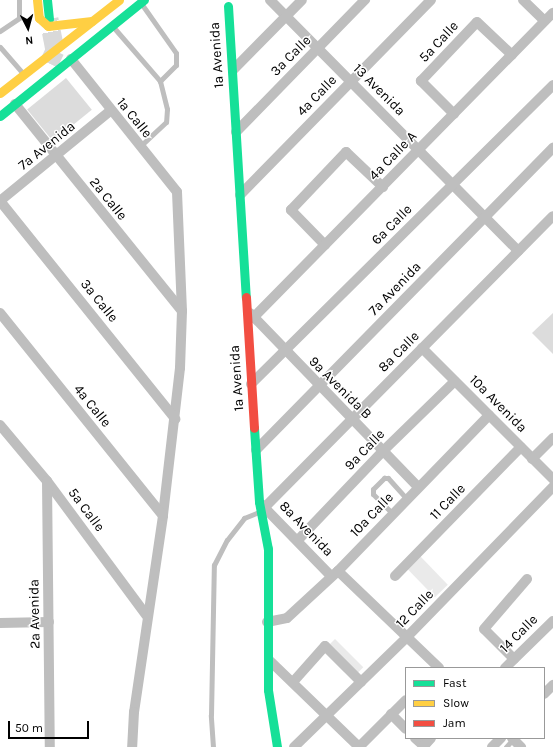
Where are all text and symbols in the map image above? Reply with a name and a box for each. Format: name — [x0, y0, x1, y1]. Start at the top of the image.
north arrow — [8, 8, 48, 48]
street label: 5a Calle — [416, 18, 462, 66]
street label: 1a Avenida — [206, 21, 228, 89]
street label: 3a Calle — [267, 32, 315, 80]
text: N — [25, 34, 34, 47]
street label: 13 Avenida — [349, 60, 409, 120]
street label: 4a Calle — [294, 72, 340, 120]
street label: 1a Calle — [113, 94, 155, 142]
street label: 7a Avenida — [15, 118, 79, 174]
street label: 4a Calle A — [366, 128, 420, 184]
street label: 2a Calle — [86, 174, 130, 224]
street label: 6a Calle — [368, 201, 416, 249]
street label: 7a Avenida — [365, 259, 425, 319]
street label: 3a Calle — [77, 276, 121, 326]
street label: 8a Calle — [375, 328, 423, 376]
street label: 1a Avenida — [226, 344, 248, 412]
street label: 9a Avenida B — [305, 353, 375, 423]
street label: 10a Avenida — [466, 372, 530, 436]
street label: 4a Calle — [70, 381, 114, 431]
street label: 9a Calle — [341, 426, 389, 474]
street label: 11 Calle — [427, 480, 469, 524]
street label: 5a Calle — [64, 485, 108, 535]
street label: 10a Calle — [347, 489, 397, 541]
street label: 8a Avenida — [276, 498, 336, 560]
street label: 2a Avenida — [26, 579, 44, 649]
street label: 12 Calle — [393, 586, 437, 632]
street label: 14 Calle — [496, 611, 542, 657]
legend — [405, 667, 545, 739]
text: Fast — [443, 676, 466, 690]
text: Slow — [443, 696, 469, 710]
scale bar — [10, 713, 91, 739]
text: Jam — [443, 716, 466, 730]
text: 50 m — [15, 721, 43, 735]

